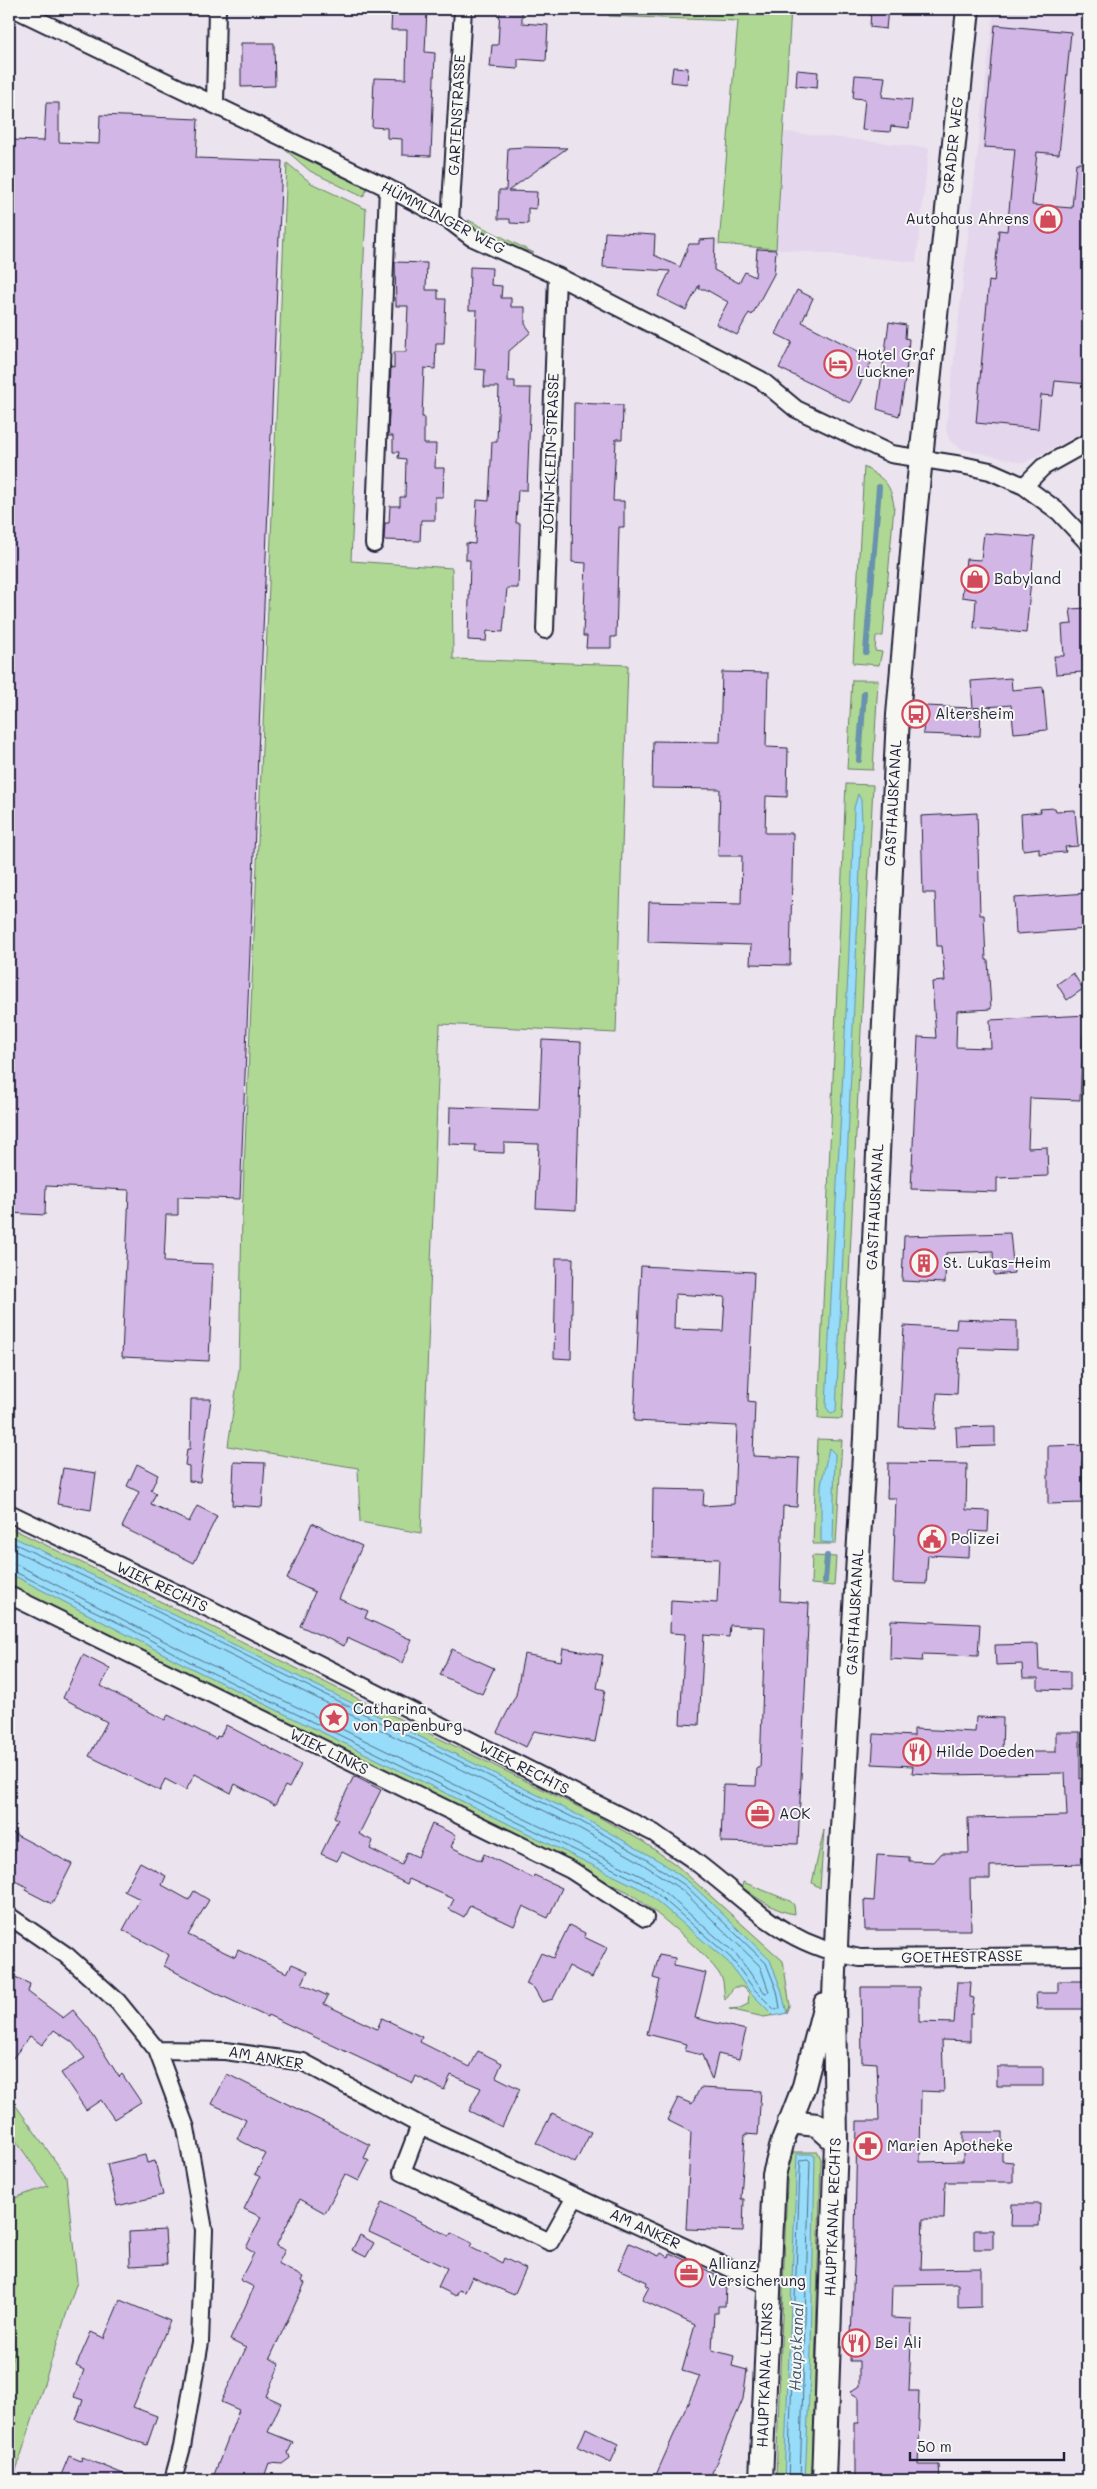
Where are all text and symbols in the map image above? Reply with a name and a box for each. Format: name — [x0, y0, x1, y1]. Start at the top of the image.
street label: GARTENSTRASSE — [443, 53, 469, 176]
street label: GRADER WEG — [937, 95, 967, 194]
street label: HÜMMLINGER WEG — [378, 176, 509, 258]
shop icon: Autohaus Ahrens — [1033, 204, 1063, 234]
place label: Autohaus Ahrens — [906, 208, 1029, 228]
place label: Hotel Graf Luckner — [857, 344, 936, 381]
hotel icon: Hotel Graf Luckner — [823, 349, 853, 379]
street label: JOHN-KLEIN-STRASSE — [537, 372, 563, 533]
shop icon: Babyland — [960, 564, 990, 594]
place label: Babyland — [994, 568, 1061, 588]
bus stop icon: Altersheim — [901, 699, 931, 729]
place label: Altersheim — [935, 703, 1014, 723]
street label: GASTHAUSKANAL — [879, 739, 905, 867]
street label: GASTHAUSKANAL — [861, 1143, 887, 1271]
building icon: St. Lukas-Heim — [909, 1248, 939, 1278]
place label: St. Lukas-Heim — [943, 1252, 1051, 1272]
public building icon: Polizei — [917, 1524, 947, 1554]
place label: Polizei — [951, 1528, 1000, 1548]
street label: GASTHAUSKANAL — [841, 1548, 867, 1676]
street label: WIEK RECHTS — [113, 1556, 211, 1616]
place label: Catharina von Papenburg — [353, 1698, 463, 1735]
place icon: Catharina von Papenburg — [319, 1703, 349, 1733]
street label: WIEK LINKS — [287, 1723, 372, 1779]
street label: WIEK RECHTS — [476, 1736, 573, 1798]
restaurant icon: Hilde Doeden — [902, 1737, 932, 1767]
place label: Hilde Doeden — [936, 1741, 1034, 1761]
office icon: AOK — [745, 1799, 775, 1829]
place label: AOK — [779, 1803, 810, 1823]
street label: GOETHESTRASSE — [901, 1945, 1023, 1967]
street label: AM ANKER — [227, 2041, 305, 2073]
pharmacy icon: Marien Apotheke — [853, 2131, 883, 2161]
place label: Marien Apotheke — [887, 2135, 1013, 2155]
street label: HAUPTKANAL RECHTS — [819, 2137, 845, 2297]
street label: AM ANKER — [607, 2203, 684, 2253]
place label: Allianz Versicherung — [708, 2253, 806, 2290]
office icon: Allianz Versicherung — [674, 2258, 704, 2288]
street label: HAUPTKANAL LINKS — [751, 2302, 777, 2448]
water label: Hauptkanal — [783, 2302, 808, 2392]
restaurant icon: Bei Ali — [841, 2328, 871, 2358]
place label: Bei Ali — [875, 2332, 922, 2352]
scale bar — [910, 2429, 1063, 2461]
text: 50 m — [917, 2436, 952, 2456]

